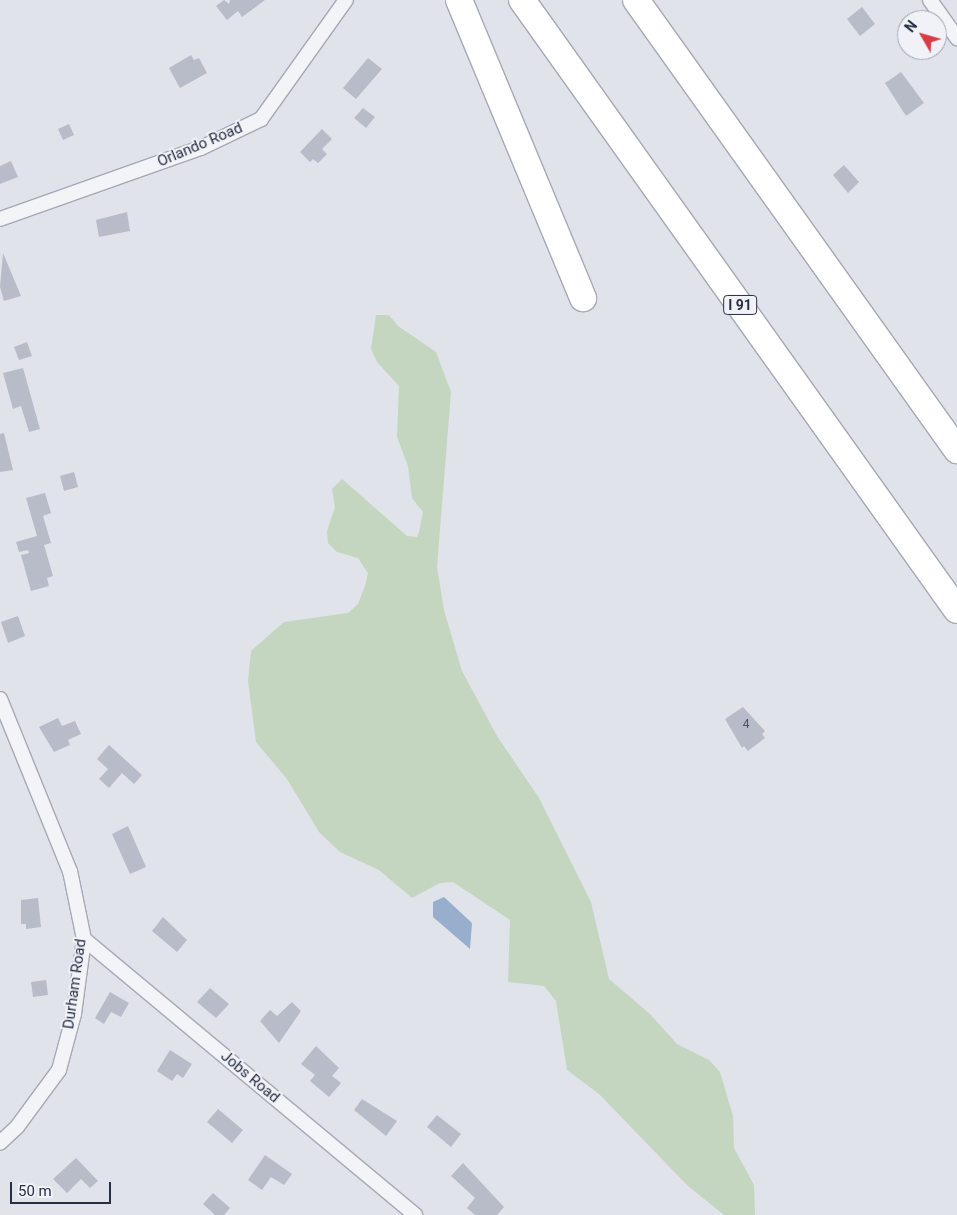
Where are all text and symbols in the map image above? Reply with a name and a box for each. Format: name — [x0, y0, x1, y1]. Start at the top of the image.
north arrow — [897, 10, 947, 60]
text: N — [902, 18, 920, 35]
street label: Orlando Road — [155, 119, 245, 171]
road number: I 91 — [722, 294, 758, 316]
house number: 4 — [743, 718, 749, 732]
street label: Durham Road — [60, 938, 90, 1030]
street label: Jobs Road — [217, 1047, 283, 1107]
scale bar — [12, 1172, 114, 1204]
text: 50 m — [18, 1182, 52, 1200]

